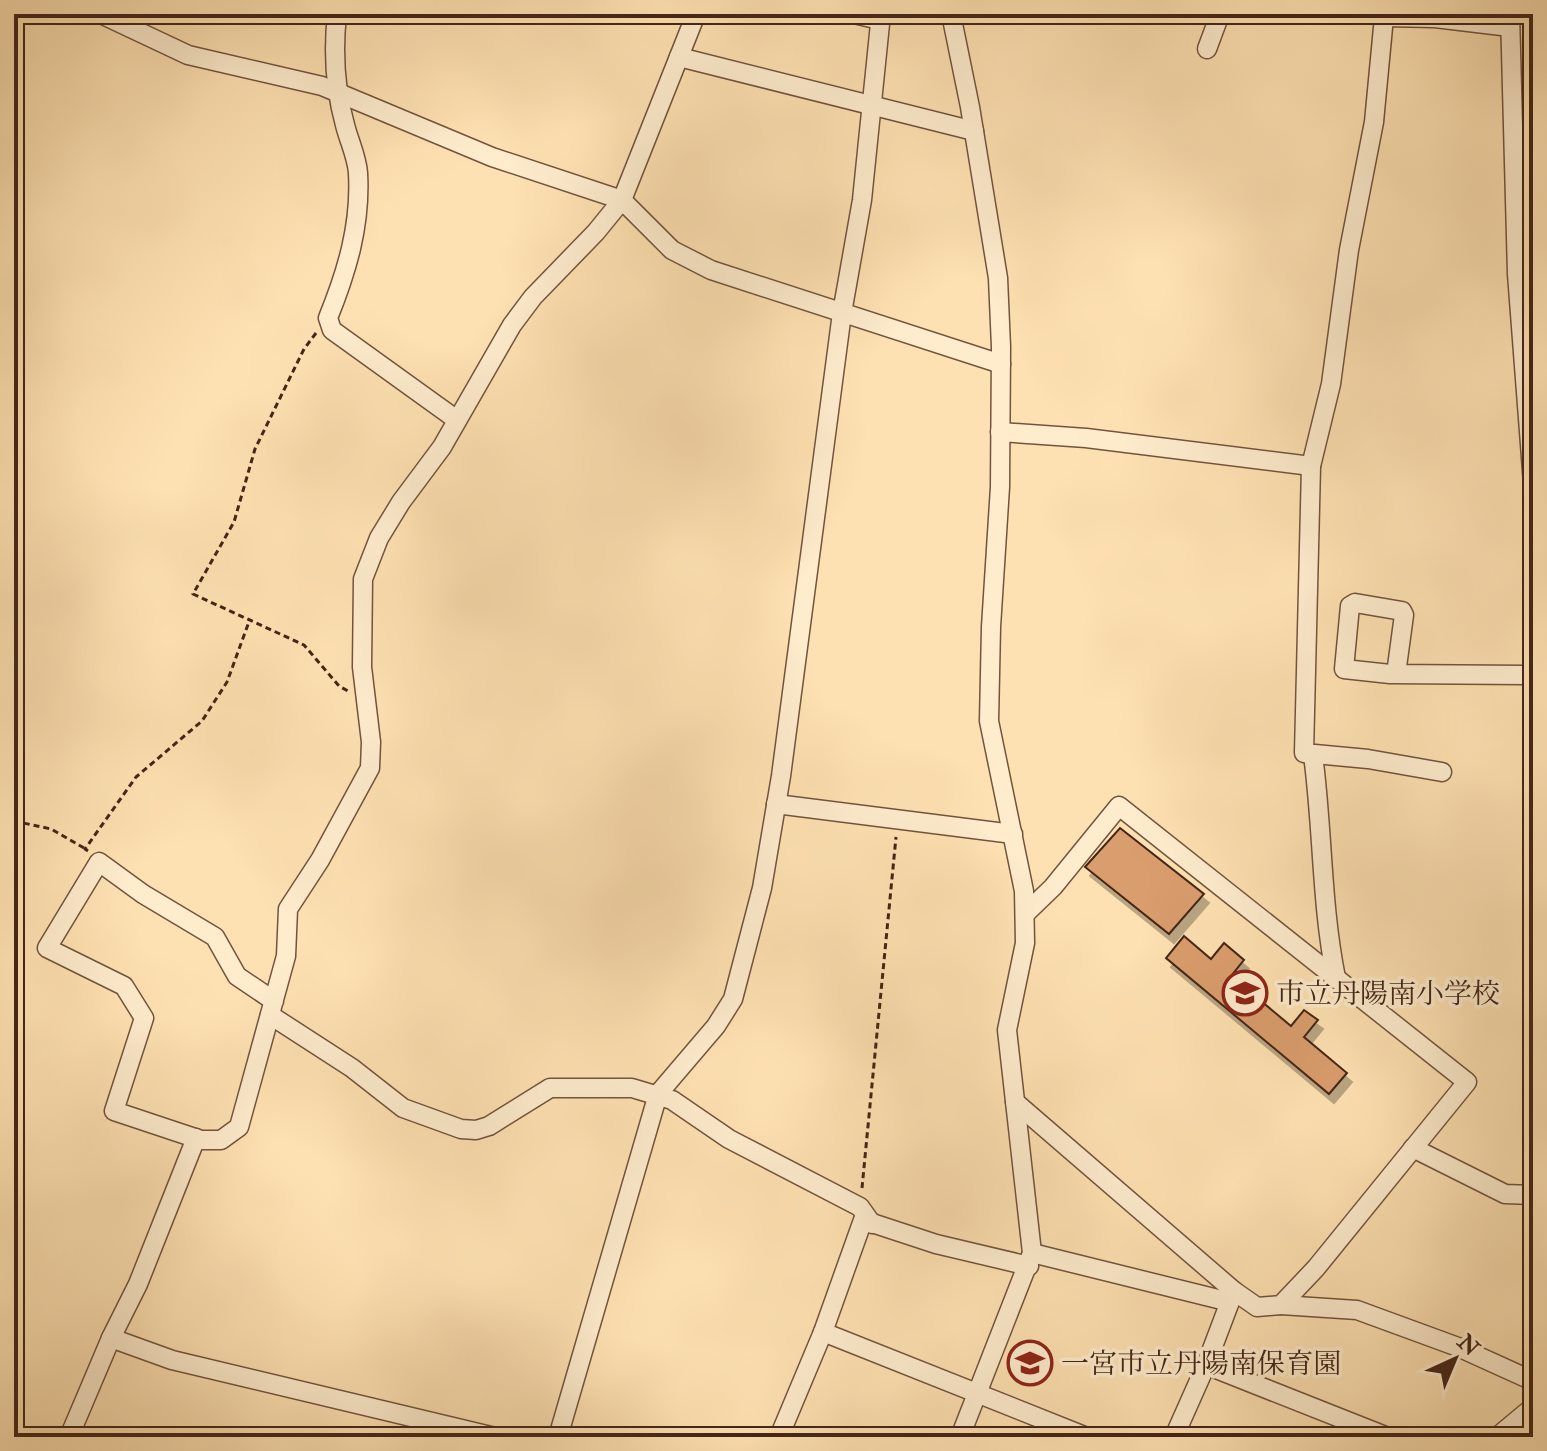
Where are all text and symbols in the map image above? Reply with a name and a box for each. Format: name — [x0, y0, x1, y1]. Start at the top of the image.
school or university icon: 市立丹陽南小学校 — [1221, 969, 1269, 1017]
place label: 市立丹陽南小学校 — [1276, 977, 1500, 1012]
north arrow — [1415, 1319, 1495, 1399]
text: N — [1451, 1328, 1485, 1362]
school or university icon: 一宮市立丹陽南保育園 — [1006, 1339, 1054, 1387]
place label: 一宮市立丹陽南保育園 — [1061, 1347, 1341, 1382]

